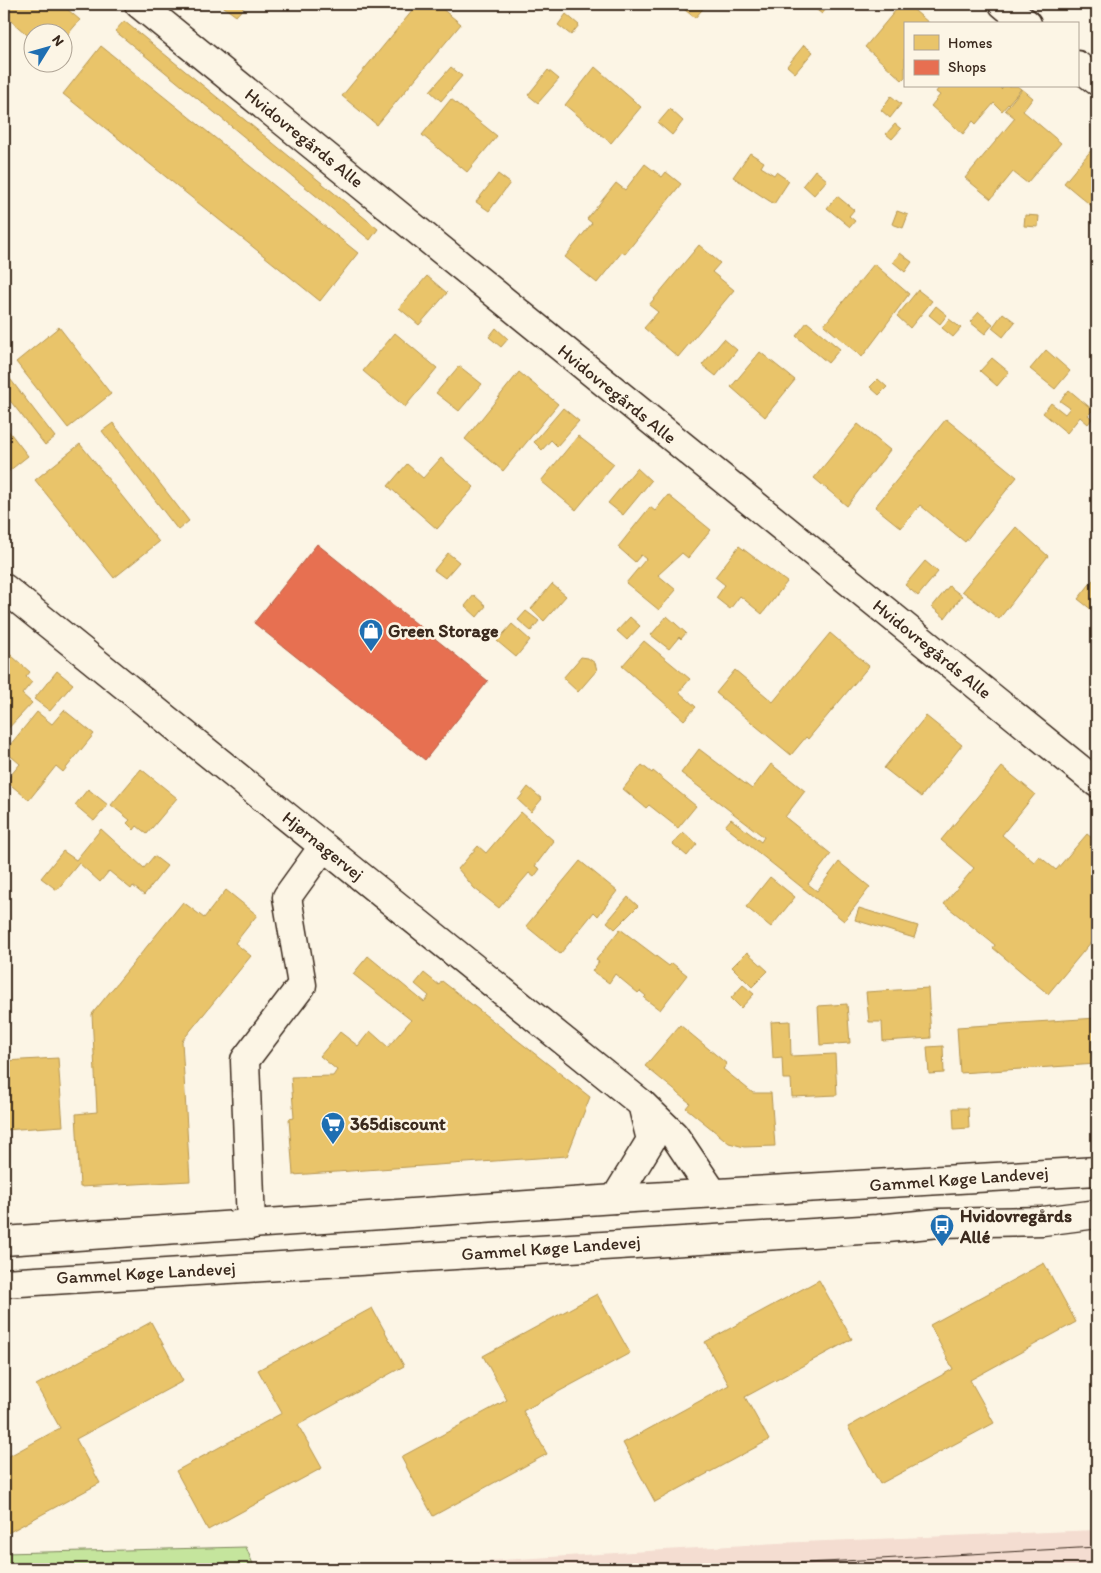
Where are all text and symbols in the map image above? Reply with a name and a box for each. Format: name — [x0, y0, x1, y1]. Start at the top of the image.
north arrow — [22, 22, 72, 72]
legend — [904, 22, 1078, 88]
text: N — [48, 32, 68, 49]
text: Homes — [948, 34, 993, 52]
text: Shops — [948, 58, 987, 76]
street label: Hvidovregårds Alle — [240, 83, 368, 193]
street label: Hvidovregårds Alle — [553, 339, 681, 449]
street label: Hvidovregårds Alle — [868, 594, 996, 704]
shop icon: Green Storage — [358, 618, 384, 652]
place label: Green Storage — [388, 620, 499, 642]
street label: Hjørnagervej — [278, 806, 368, 886]
supermarket icon: 365discount — [320, 1111, 346, 1145]
place label: 365discount — [350, 1113, 446, 1135]
street label: Gammel Køge Landevej — [869, 1162, 1049, 1196]
place label: Hvidovregårds Allé — [959, 1205, 1072, 1248]
bus stop icon: Hvidovregårds Allé — [929, 1213, 955, 1247]
street label: Gammel Køge Landevej — [461, 1231, 641, 1265]
street label: Gammel Køge Landevej — [56, 1257, 236, 1289]

